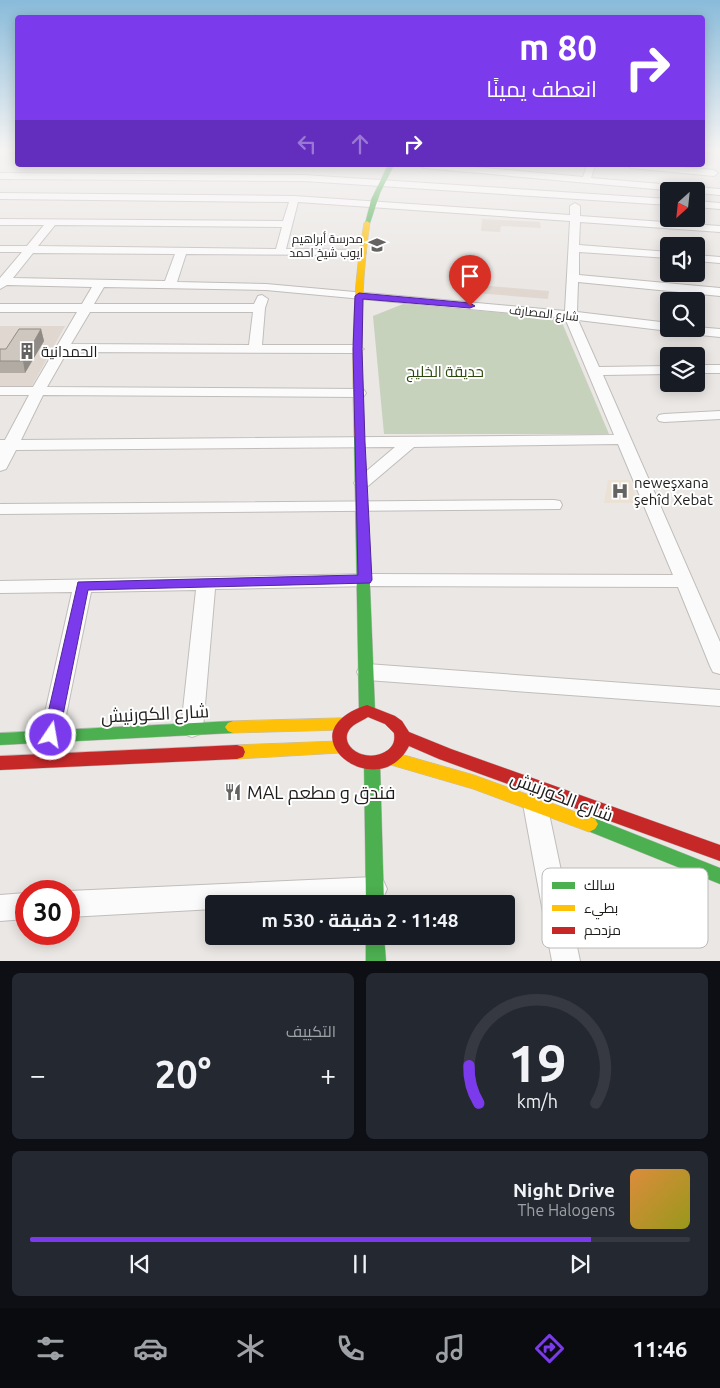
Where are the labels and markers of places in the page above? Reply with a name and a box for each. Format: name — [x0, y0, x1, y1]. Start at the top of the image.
place label: مدرسة أبراهيم ايوب شيخ احمد — [289, 231, 363, 261]
school or university icon: مدرسة أبراهيم ايوب شيخ احمد — [367, 235, 387, 255]
pin — [449, 255, 491, 306]
building icon: الحمدانية — [17, 341, 37, 361]
place label: الحمدانية — [41, 343, 97, 360]
place label: neweşxana şehîd Xebat — [634, 474, 713, 508]
hospital icon: neweşxana şehîd Xebat — [610, 481, 630, 501]
restaurant icon: MAL فندق و مطعم — [223, 782, 243, 802]
place label: MAL فندق و مطعم — [247, 782, 395, 805]

